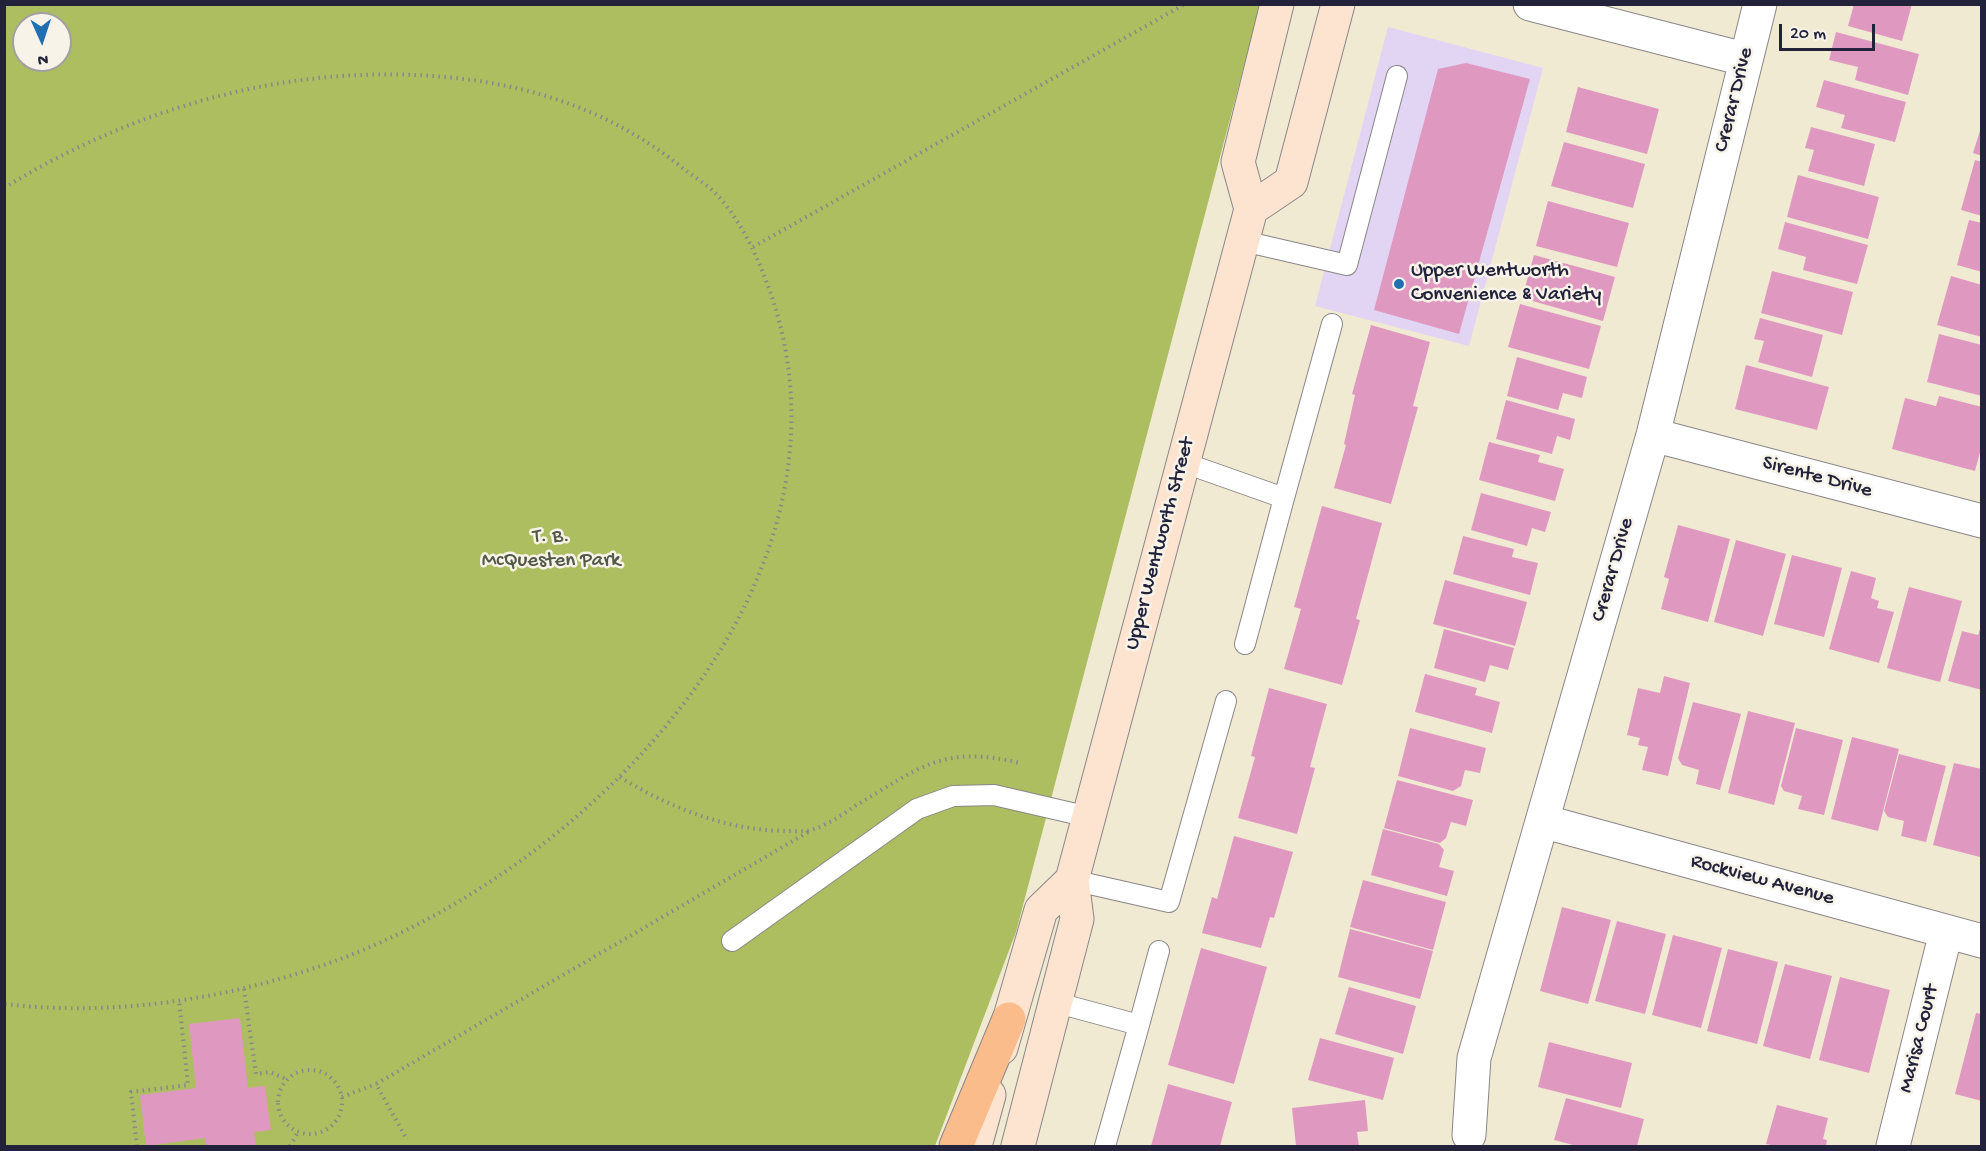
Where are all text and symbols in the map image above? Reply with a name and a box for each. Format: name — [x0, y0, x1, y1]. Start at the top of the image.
north arrow — [12, 12, 72, 72]
scale bar — [1782, 12, 1878, 50]
text: 20 m — [1790, 24, 1826, 45]
street label: Crerar Drive — [1710, 45, 1760, 155]
text: N — [37, 49, 49, 68]
place label: Upper Wentworth Convenience & Variety — [1411, 259, 1601, 309]
marker: Upper Wentworth Convenience & Variety — [1392, 277, 1406, 291]
street label: Upper Wentworth Street — [1121, 435, 1201, 653]
street label: Sirente Drive — [1759, 451, 1875, 505]
street label: Crerar Drive — [1587, 515, 1641, 625]
park label: T. B. McQuesten Park — [482, 525, 620, 575]
street label: Rockview Avenue — [1688, 850, 1836, 912]
street label: Marisa Court — [1894, 982, 1946, 1096]

